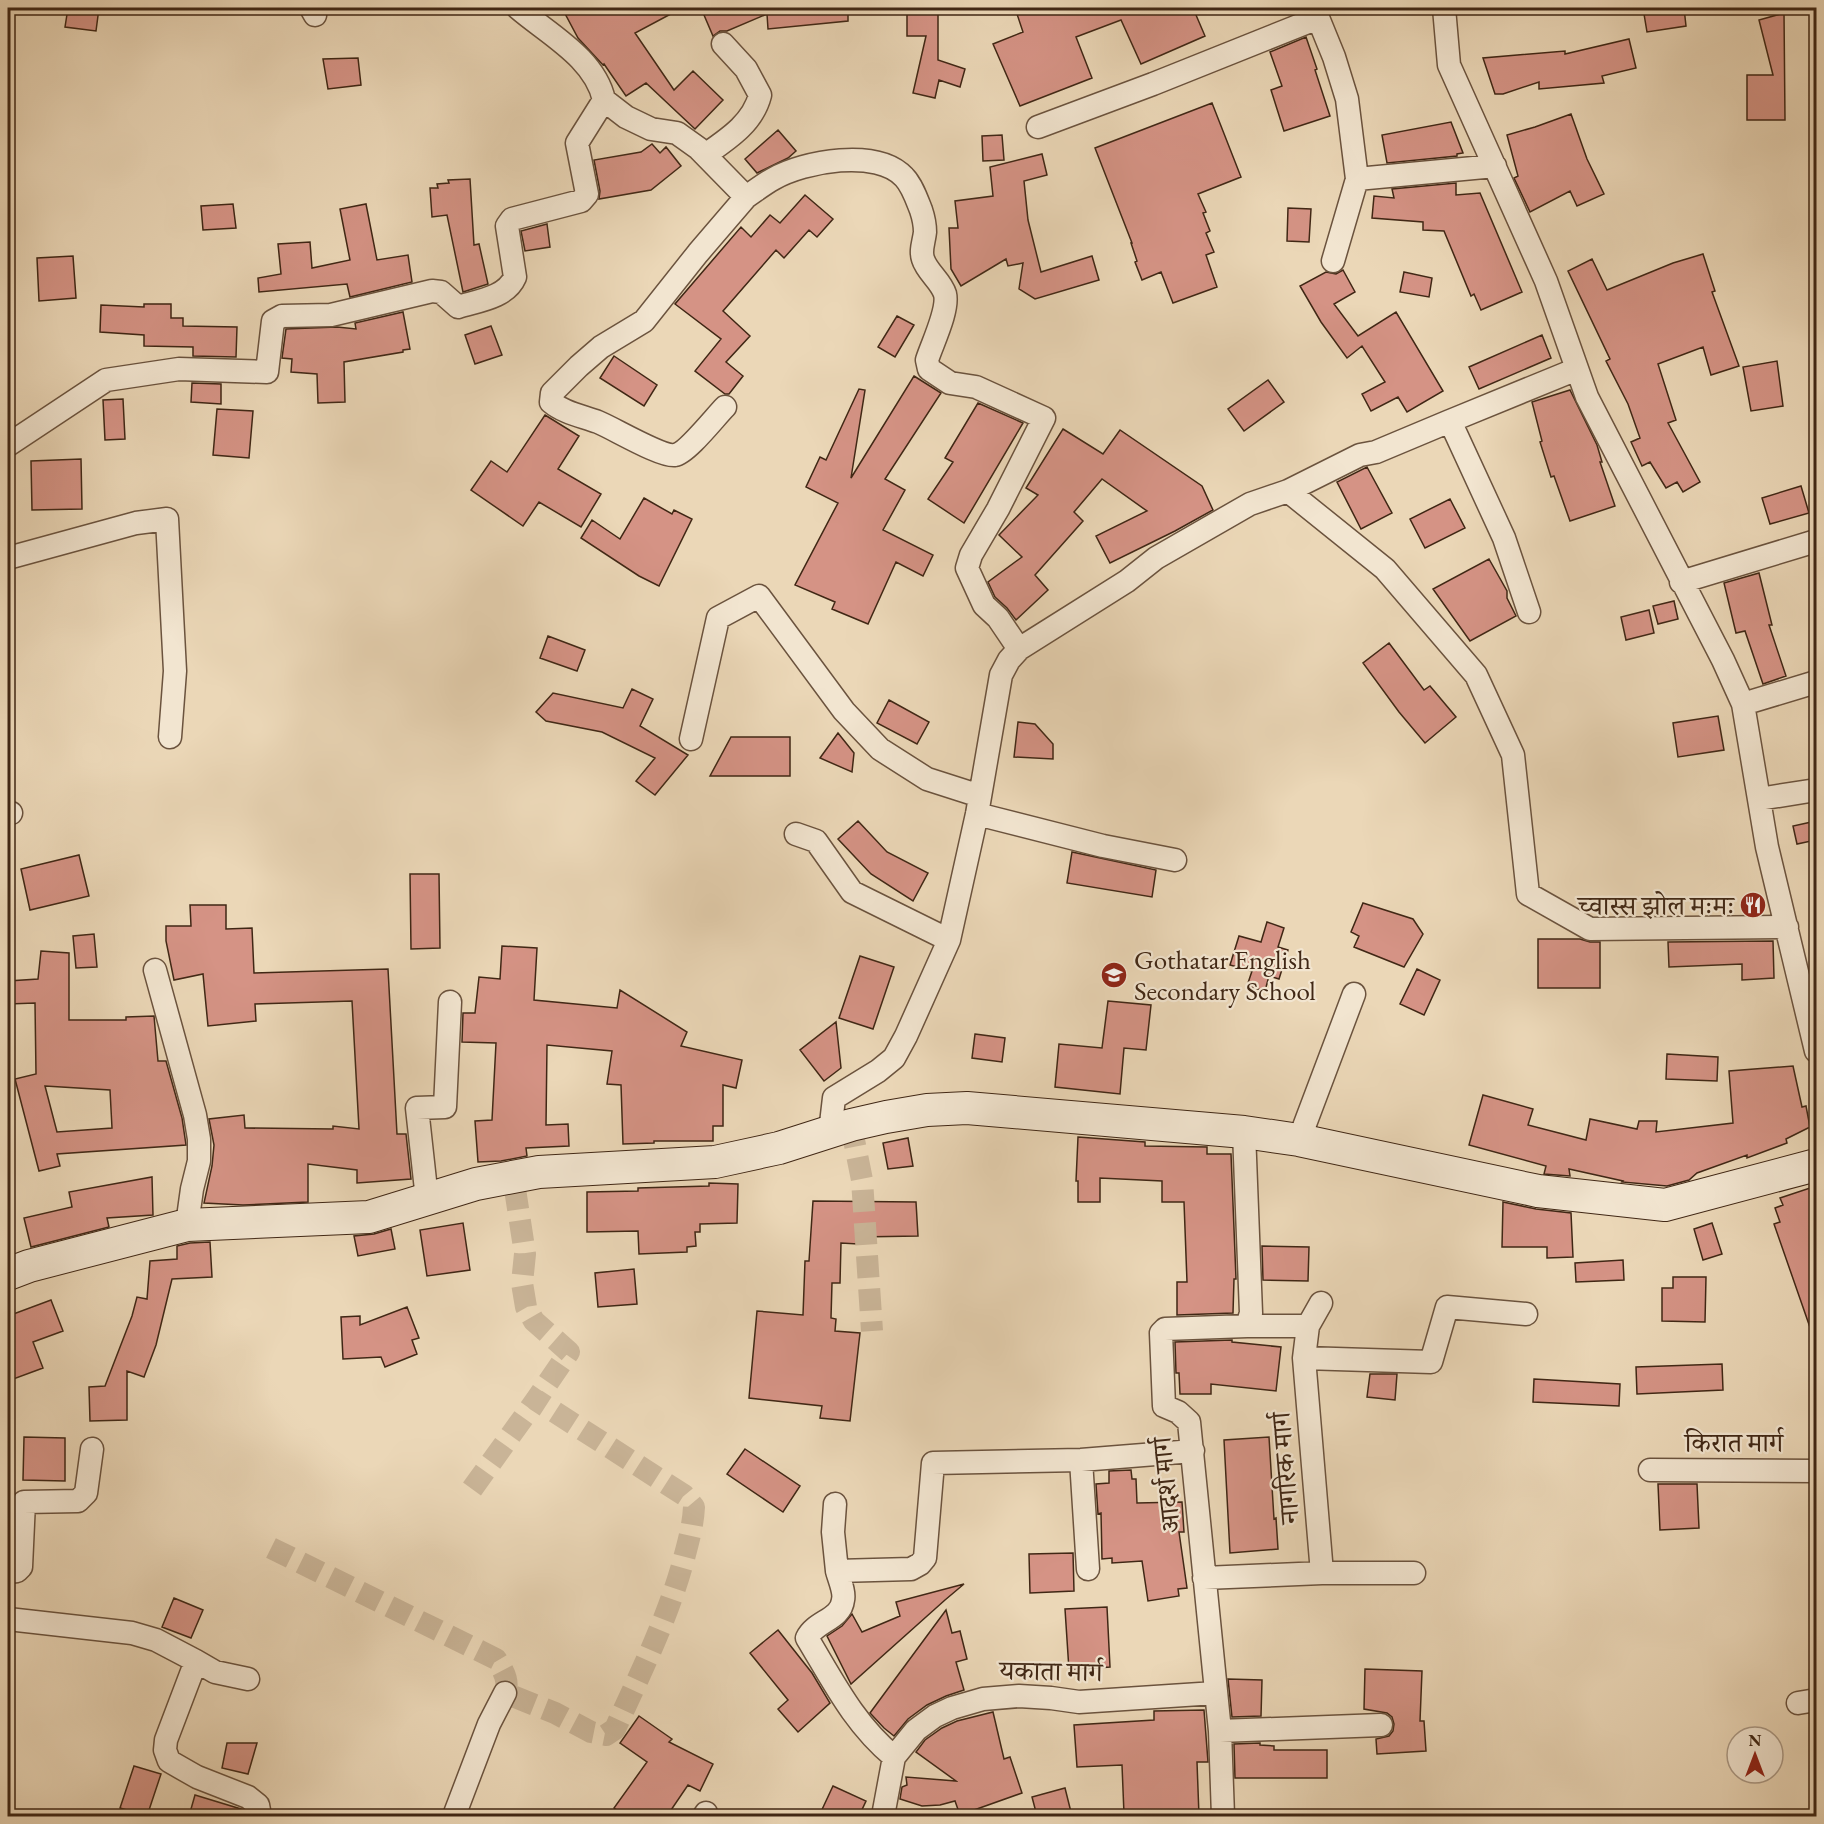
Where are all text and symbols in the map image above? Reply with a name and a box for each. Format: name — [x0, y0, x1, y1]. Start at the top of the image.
place label: च्वास्स झोल मःमः — [1576, 888, 1735, 923]
restaurant icon: च्वास्स झोल मःमः — [1738, 890, 1768, 920]
place label: Gothatar English Secondary School — [1134, 942, 1316, 1008]
school or university icon: Gothatar English Secondary School — [1099, 960, 1129, 990]
street label: नागरिक मार्ग — [1263, 1409, 1307, 1527]
street label: किरात मार्ग — [1683, 1425, 1785, 1460]
street label: आदर्श मार्ग — [1143, 1434, 1188, 1535]
street label: यकाता मार्ग — [997, 1653, 1105, 1689]
north arrow — [1725, 1725, 1785, 1785]
text: N — [1749, 1730, 1762, 1751]

